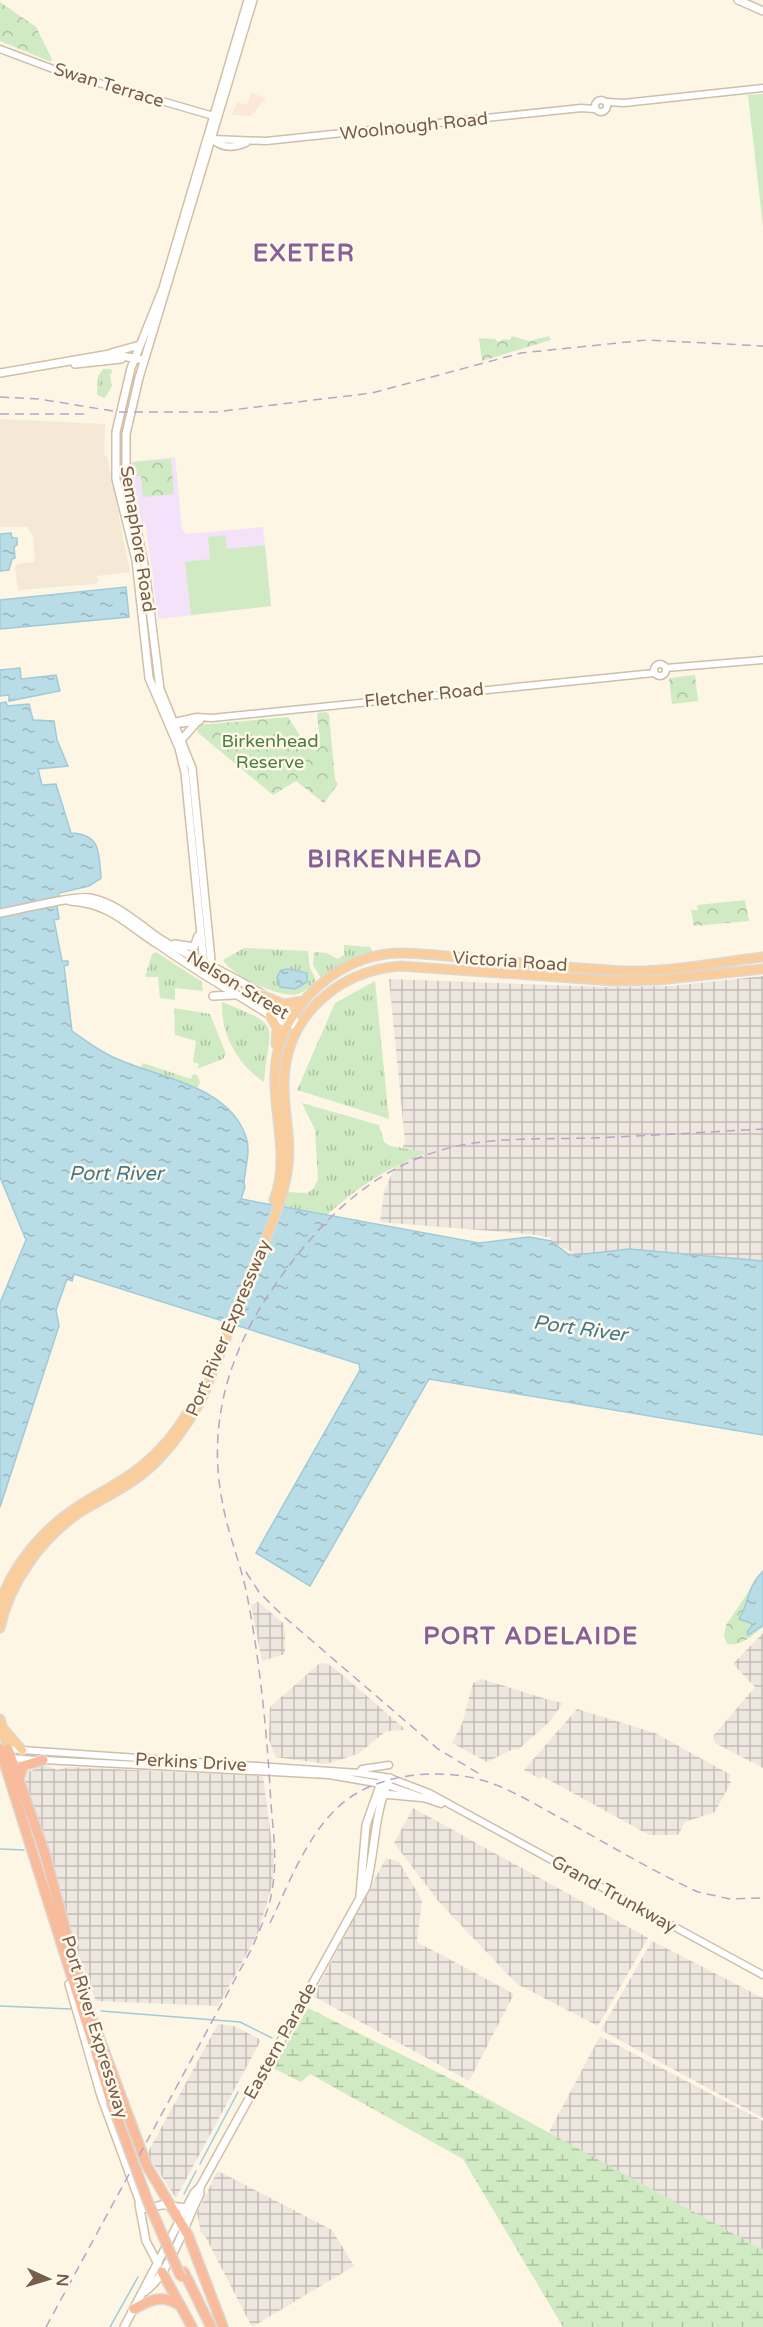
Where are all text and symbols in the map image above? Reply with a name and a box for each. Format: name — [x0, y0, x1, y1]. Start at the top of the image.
street label: Swan Terrace — [51, 58, 167, 112]
street label: Woolnough Road — [339, 107, 489, 145]
district label: EXETER — [253, 239, 355, 268]
street label: Semaphore Road — [116, 464, 160, 614]
street label: Fletcher Road — [363, 678, 485, 712]
park label: Birkenhead Reserve — [221, 730, 319, 773]
district label: BIRKENHEAD — [307, 845, 483, 874]
street label: Nelson Street — [183, 946, 293, 1024]
street label: Victoria Road — [452, 946, 568, 976]
water label: Port River — [69, 1162, 166, 1186]
street label: Port River Expressway — [181, 1236, 275, 1420]
water label: Port River — [532, 1311, 631, 1348]
district label: PORT ADELAIDE — [423, 1622, 639, 1651]
street label: Perkins Drive — [135, 1748, 247, 1776]
street label: Grand Trunkway — [547, 1850, 681, 1938]
street label: Port River Expressway — [57, 1933, 133, 2121]
street label: Eastern Parade — [239, 1979, 321, 2103]
north arrow — [18, 2249, 78, 2309]
text: N — [52, 2273, 72, 2287]

